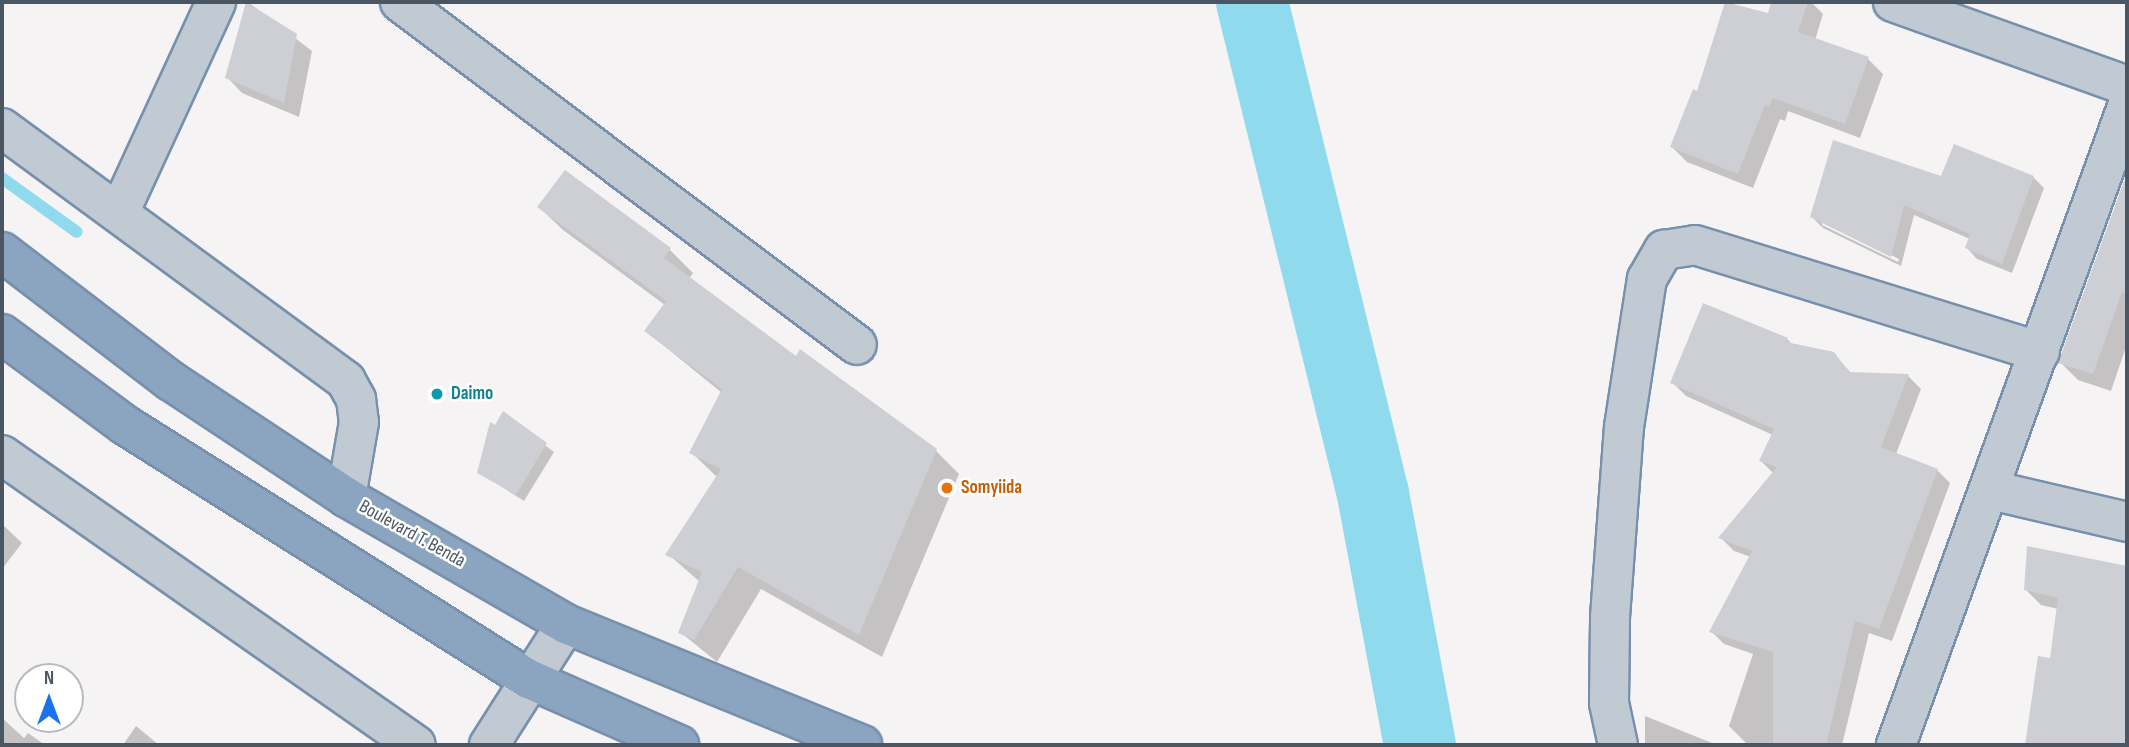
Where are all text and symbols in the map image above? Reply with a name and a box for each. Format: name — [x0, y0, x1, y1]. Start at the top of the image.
place label: Daimo — [451, 383, 493, 405]
marker: Daimo — [429, 386, 445, 402]
place label: Somyiida — [961, 477, 1022, 499]
marker: Somyiida — [939, 480, 955, 496]
street label: Boulevard T. Benda — [355, 495, 469, 573]
north arrow — [14, 663, 84, 733]
text: N — [44, 667, 54, 690]

